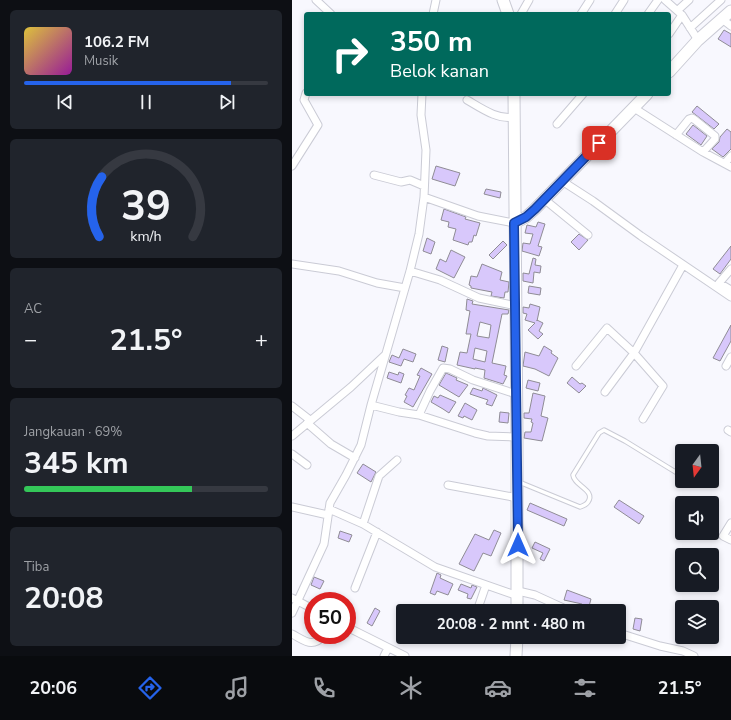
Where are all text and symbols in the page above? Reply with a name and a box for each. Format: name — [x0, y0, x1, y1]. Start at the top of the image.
text: 350 m — [390, 23, 473, 61]
icon: right — [324, 28, 376, 80]
text: 106.2 FM — [84, 32, 149, 52]
text: Musik — [84, 52, 118, 70]
text: Belok kanan — [390, 59, 489, 83]
icon: previous — [54, 91, 76, 113]
icon: pause — [135, 91, 157, 113]
icon: next — [216, 91, 238, 113]
pin — [582, 126, 616, 160]
icon: arrive — [588, 132, 610, 154]
text: 39 — [121, 178, 171, 235]
text: km/h — [130, 226, 162, 245]
text: AC — [24, 300, 42, 318]
text: 21.5° — [110, 320, 182, 361]
text: − — [24, 325, 37, 355]
text: + — [255, 325, 268, 355]
text: Jangkauan · 69% — [24, 423, 122, 441]
text: 345 km — [24, 443, 129, 484]
north arrow — [675, 444, 719, 488]
map controls — [675, 444, 719, 644]
button: sound — [675, 496, 719, 540]
position arrow — [497, 524, 539, 566]
button: search — [675, 548, 719, 592]
text: Tiba — [24, 558, 49, 576]
text: 20:08 — [24, 578, 103, 619]
speed limit sign: 50 — [304, 592, 356, 644]
button: layers — [675, 600, 719, 644]
text: 20:08 · 2 mnt · 480 m — [437, 614, 585, 634]
icon: directions — [136, 674, 164, 702]
icon: music — [223, 674, 251, 702]
icon: phone — [310, 674, 338, 702]
icon: climate — [397, 674, 425, 702]
icon: car — [484, 674, 512, 702]
icon: filters — [571, 674, 599, 702]
text: 20:06 — [29, 676, 77, 700]
text: 21.5° — [658, 676, 702, 700]

